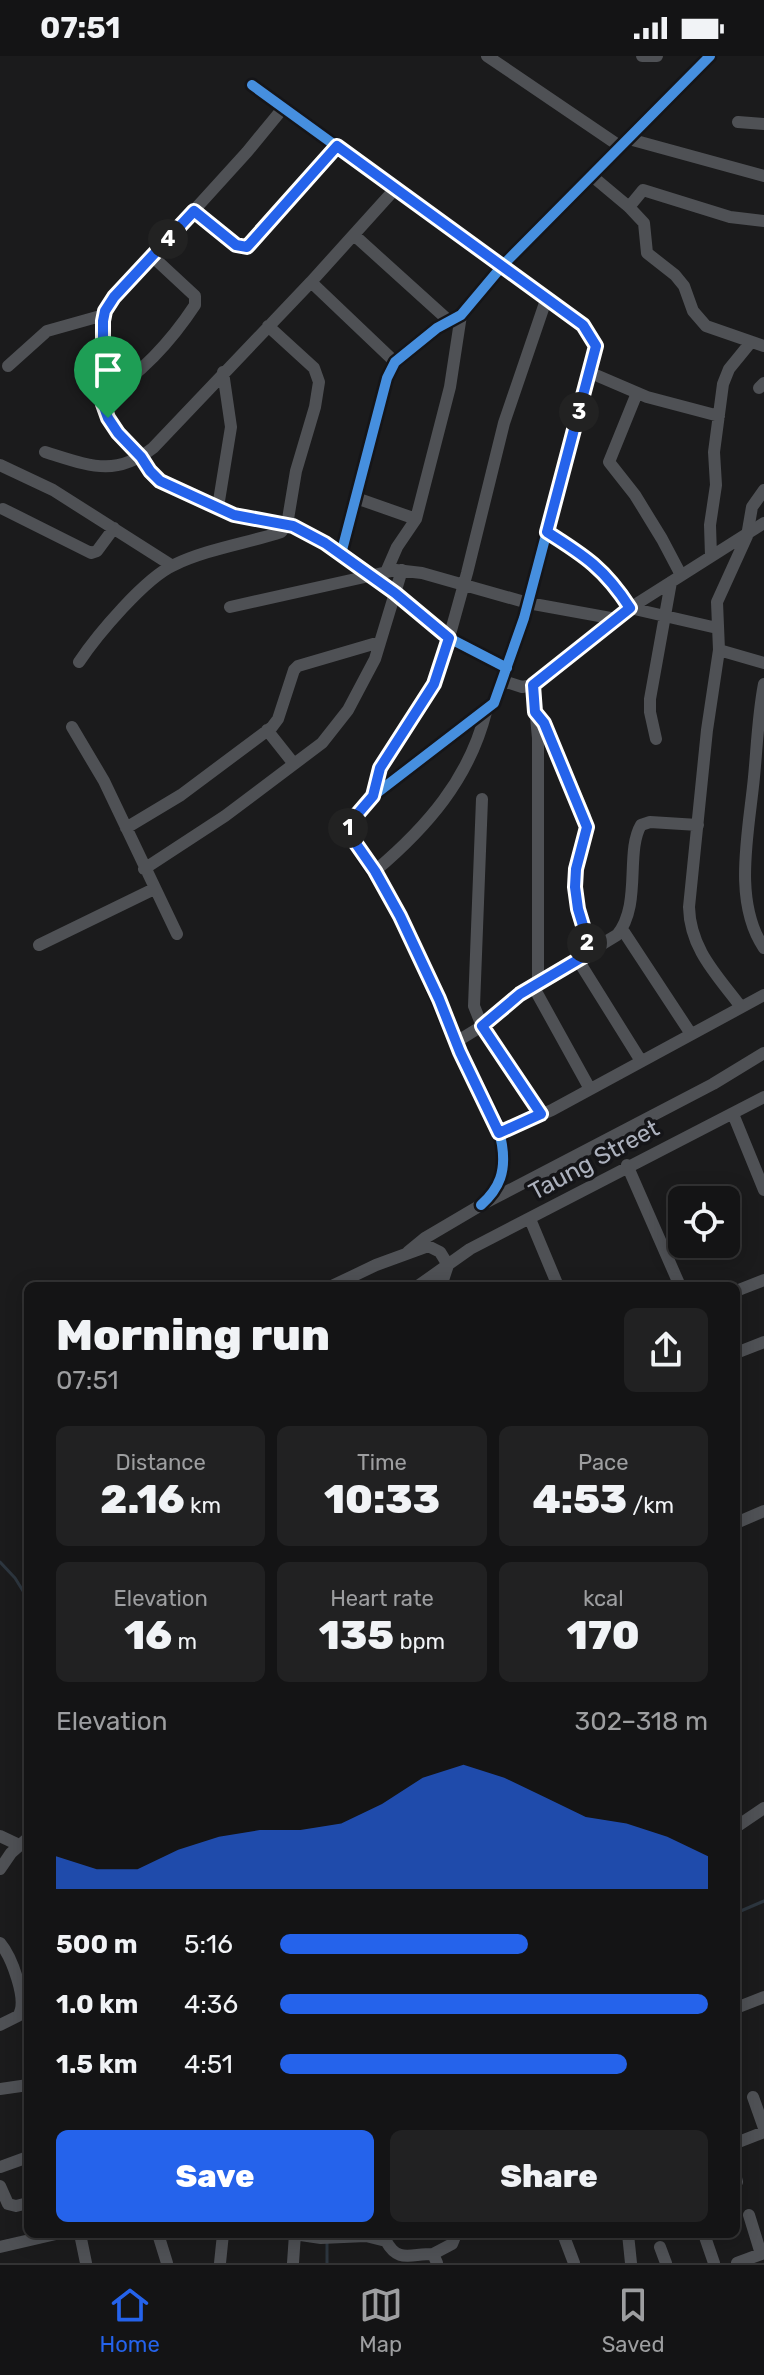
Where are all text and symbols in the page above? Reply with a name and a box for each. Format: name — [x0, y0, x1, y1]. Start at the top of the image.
text: 07:51 — [40, 10, 120, 46]
pin: 4 — [148, 219, 188, 259]
text: 4 — [160, 225, 176, 252]
pin — [74, 336, 142, 418]
icon: arrive — [86, 348, 130, 392]
pin: 3 — [559, 392, 599, 432]
text: 3 — [572, 398, 586, 425]
pin: 1 — [328, 808, 368, 848]
text: 1 — [343, 814, 353, 841]
pin: 2 — [567, 923, 607, 963]
text: 2 — [580, 929, 594, 956]
street label: Taung Street — [524, 1114, 664, 1206]
map controls — [668, 1186, 740, 1258]
button: locate — [668, 1186, 740, 1258]
button: share — [624, 1308, 708, 1392]
text: Morning run — [56, 1309, 330, 1361]
text: 07:51 — [56, 1365, 119, 1396]
text: Distance — [116, 1449, 206, 1476]
text: Time — [357, 1449, 407, 1476]
text: Pace — [578, 1449, 629, 1476]
text: 2.16 — [100, 1476, 185, 1523]
text: 10:33 — [324, 1476, 440, 1523]
text: 4:53 — [533, 1476, 627, 1523]
text: km — [185, 1492, 221, 1519]
text: /km — [627, 1492, 674, 1519]
text: Elevation — [114, 1585, 208, 1612]
text: Heart rate — [330, 1585, 434, 1612]
text: kcal — [583, 1585, 624, 1612]
text: 16 — [124, 1612, 172, 1659]
text: 135 — [319, 1612, 394, 1659]
text: 170 — [567, 1612, 640, 1659]
text: m — [172, 1628, 197, 1655]
text: bpm — [394, 1628, 445, 1655]
text: Elevation — [56, 1706, 167, 1737]
text: 302–318 m — [575, 1706, 708, 1737]
text: 500 m — [56, 1929, 138, 1960]
text: 5:16 — [184, 1929, 233, 1960]
text: 1.0 km — [56, 1989, 138, 2020]
text: 4:36 — [184, 1989, 238, 2020]
text: 1.5 km — [56, 2049, 138, 2080]
text: 4:51 — [184, 2049, 233, 2080]
button: Save — [56, 2130, 374, 2222]
button: Share — [390, 2130, 708, 2222]
tab: Home — [99, 2283, 160, 2358]
tab: Map — [359, 2283, 403, 2358]
tab: Saved — [602, 2283, 664, 2358]

